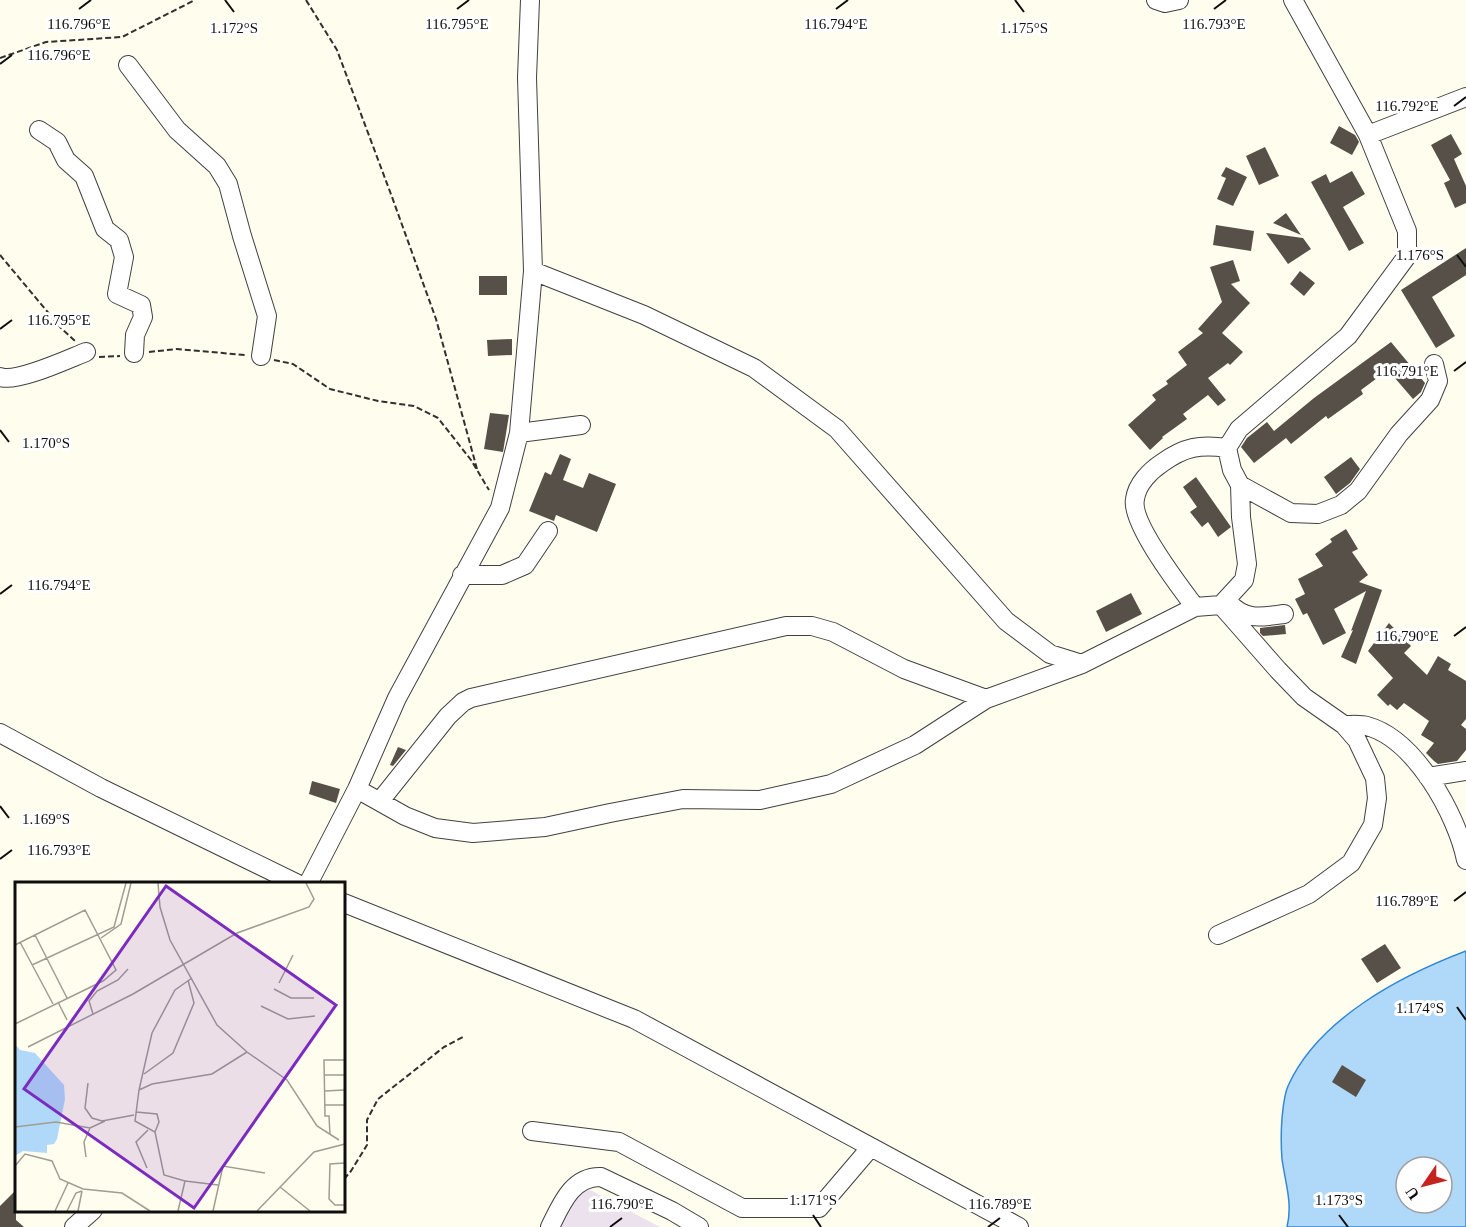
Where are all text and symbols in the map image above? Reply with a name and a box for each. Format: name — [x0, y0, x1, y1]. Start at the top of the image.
text: 116.796°E — [47, 16, 111, 32]
text: 116.795°E — [425, 16, 489, 32]
text: 116.794°E — [804, 16, 868, 32]
text: 116.793°E — [1182, 16, 1246, 32]
text: 1.172°S — [210, 20, 258, 36]
text: 1.175°S — [1000, 20, 1048, 36]
text: 116.796°E — [27, 47, 91, 63]
text: 116.792°E — [1375, 98, 1439, 114]
text: 1.176°S — [1396, 247, 1444, 263]
text: 116.795°E — [27, 312, 91, 328]
text: 116.791°E — [1375, 363, 1439, 379]
text: 1.170°S — [22, 435, 70, 451]
text: 116.794°E — [27, 577, 91, 593]
text: 116.790°E — [1375, 628, 1439, 644]
text: 1.169°S — [22, 811, 70, 827]
text: 116.793°E — [27, 842, 91, 858]
inset map — [15, 882, 345, 1212]
text: 116.789°E — [1375, 893, 1439, 909]
text: 1.174°S — [1396, 1000, 1444, 1016]
north arrow — [1394, 1155, 1454, 1215]
text: U — [1402, 1183, 1422, 1203]
text: 1.171°S — [789, 1192, 837, 1208]
text: 1.173°S — [1315, 1192, 1363, 1208]
text: 116.790°E — [590, 1196, 654, 1212]
text: 116.789°E — [968, 1196, 1032, 1212]

